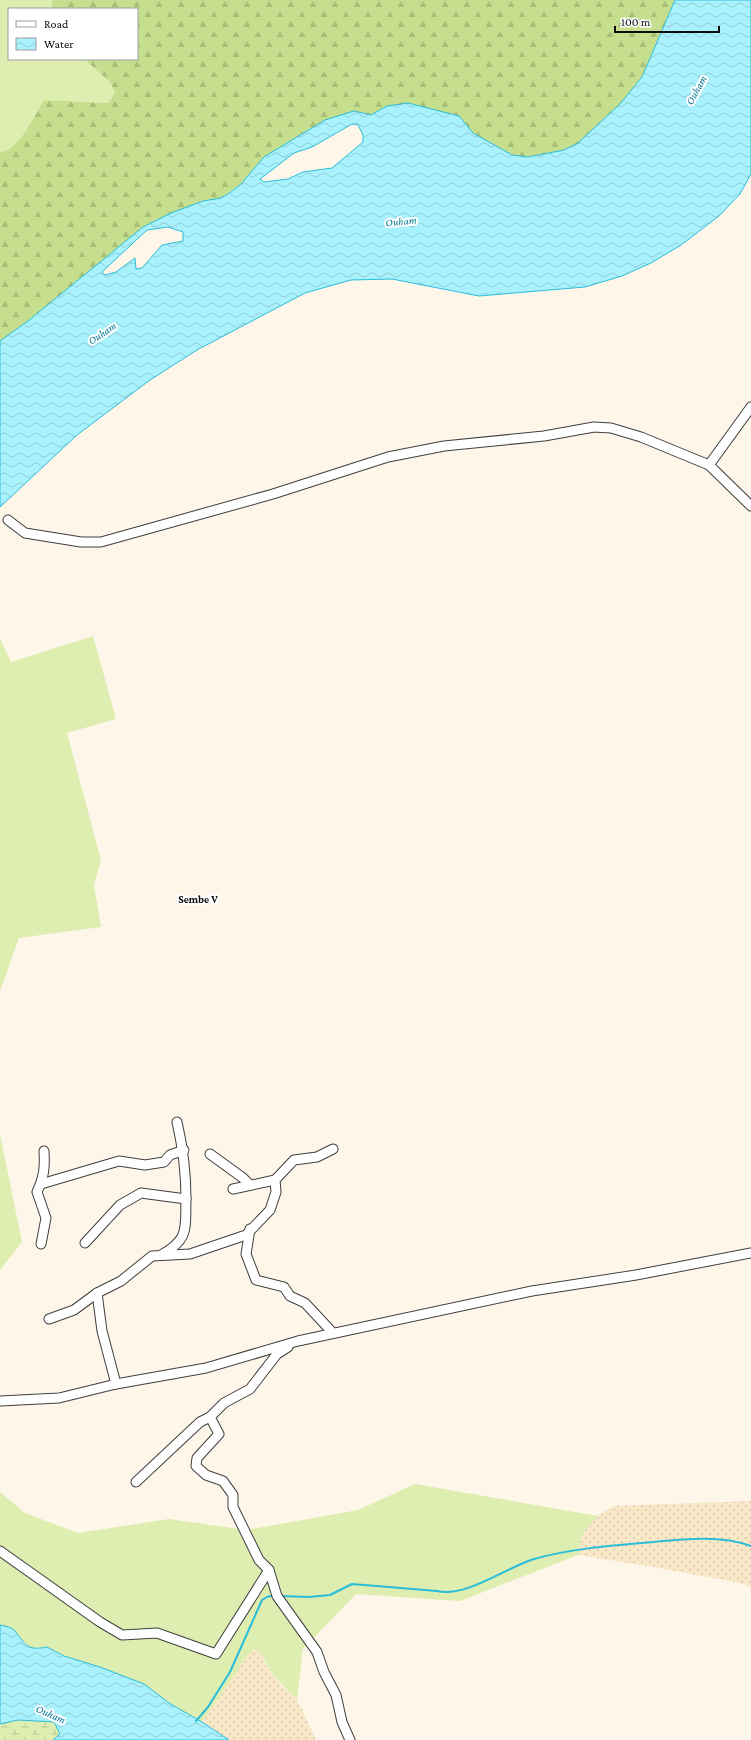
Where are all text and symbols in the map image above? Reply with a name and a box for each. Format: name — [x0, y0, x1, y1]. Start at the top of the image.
legend — [8, 8, 138, 60]
scale bar — [615, 8, 719, 34]
text: 100 m — [621, 15, 651, 29]
text: Road — [44, 17, 69, 31]
text: Water — [44, 37, 74, 51]
water label: Ouham — [683, 73, 709, 107]
water label: Ouham — [385, 213, 417, 229]
water label: Ouham — [86, 319, 118, 347]
district label: Sembe V — [178, 893, 218, 905]
water label: Ouham — [34, 1702, 68, 1726]

